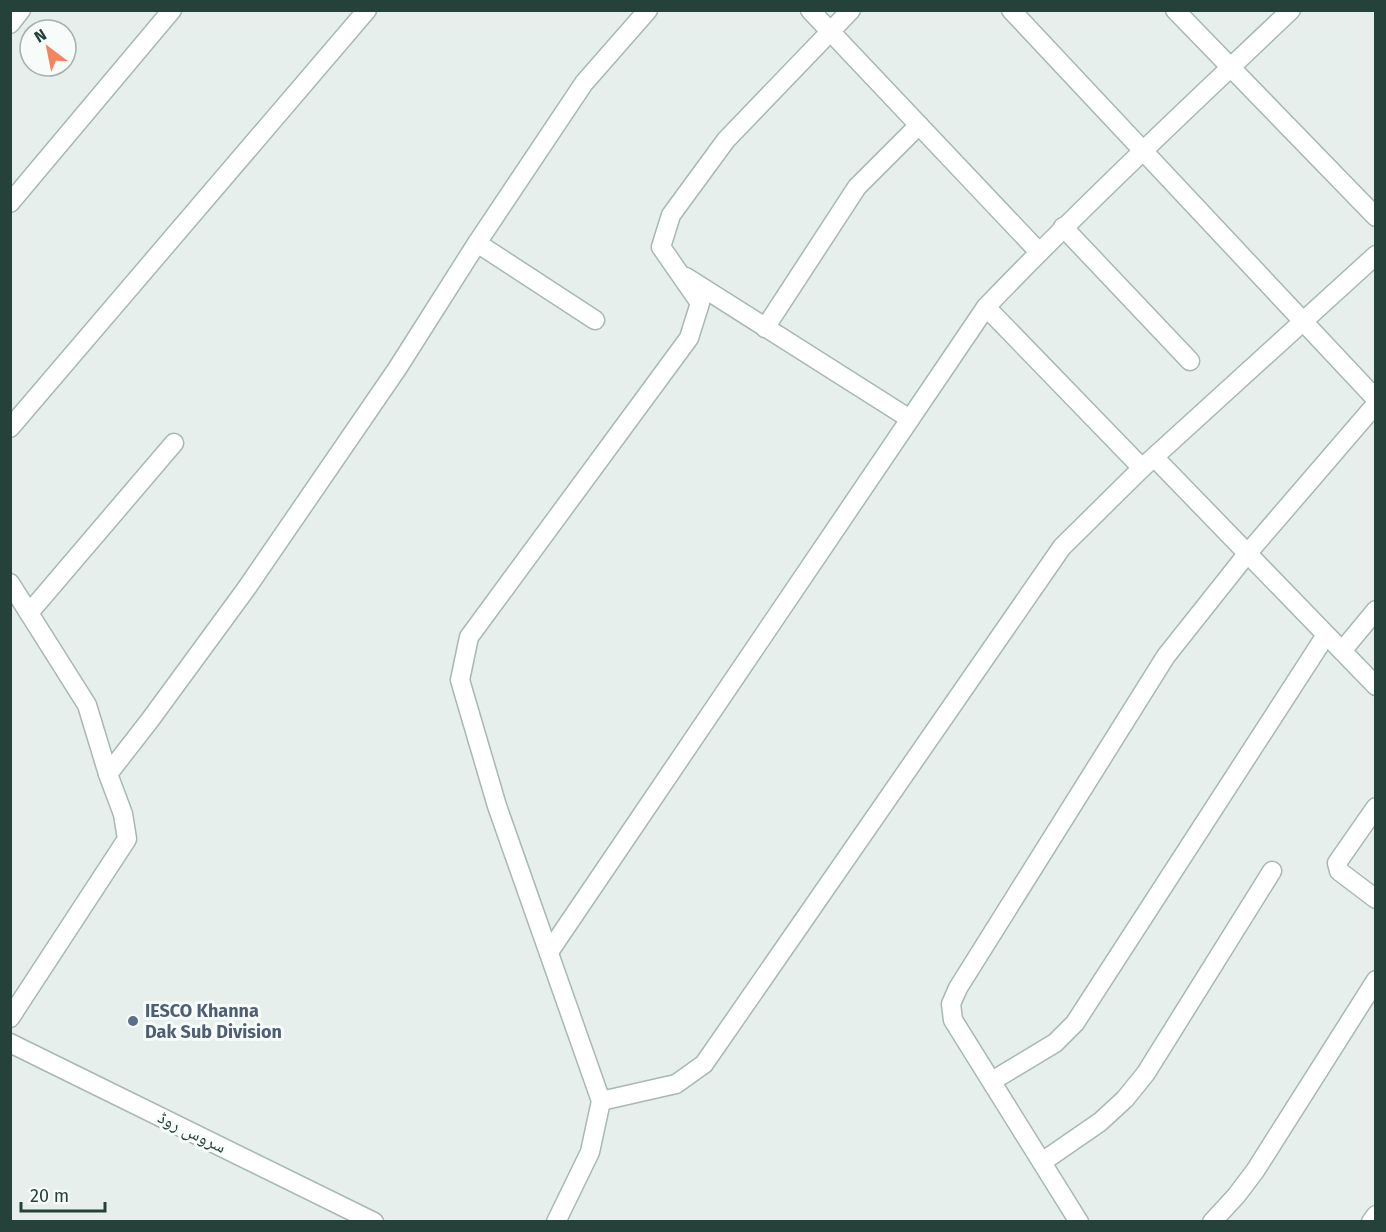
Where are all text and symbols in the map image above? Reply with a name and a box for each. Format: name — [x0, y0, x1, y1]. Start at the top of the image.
north arrow — [18, 18, 78, 78]
text: N — [31, 25, 50, 47]
place label: IESCO Khanna Dak Sub Division — [145, 1000, 282, 1043]
marker: IESCO Khanna Dak Sub Division — [126, 1014, 140, 1028]
street label: سروس روڈ — [154, 1106, 230, 1158]
scale bar — [21, 1175, 105, 1213]
text: 20 m — [30, 1185, 69, 1207]

